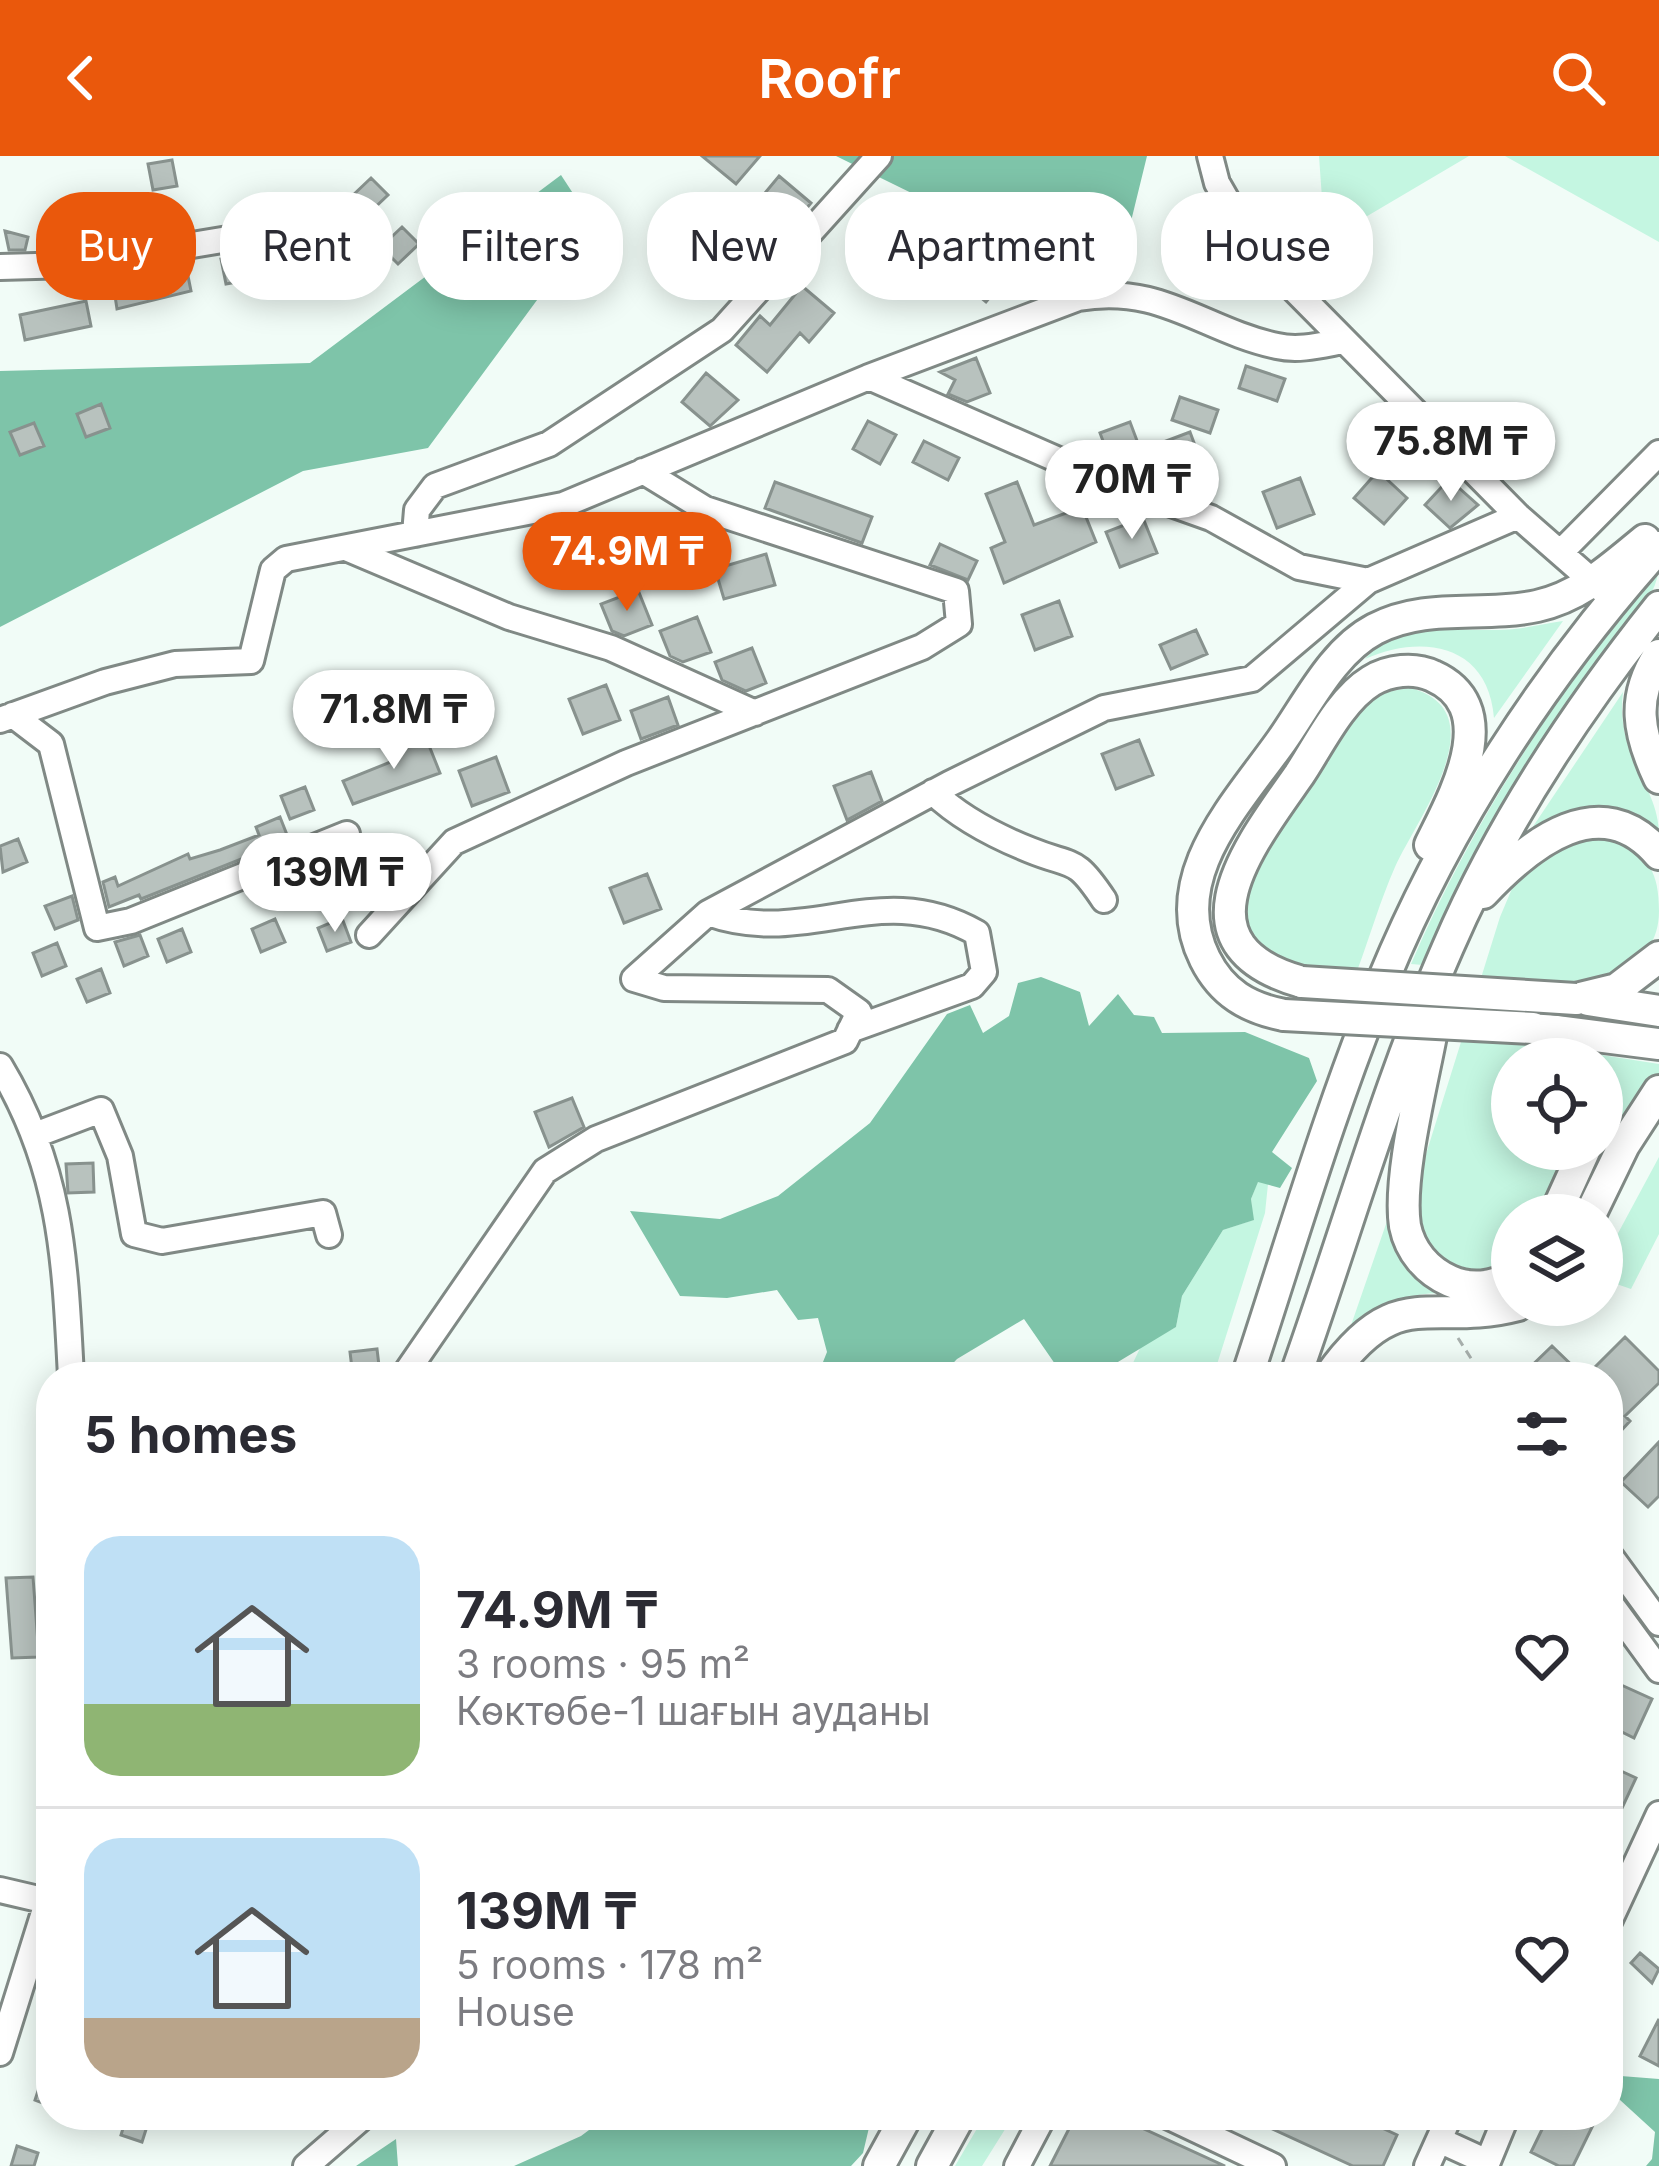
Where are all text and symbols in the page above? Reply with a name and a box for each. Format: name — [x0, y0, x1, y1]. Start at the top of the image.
icon: back — [48, 45, 114, 111]
icon: search — [1545, 45, 1611, 111]
text: Roofr — [758, 46, 901, 111]
chip: Buy — [36, 192, 196, 300]
chip: Rent — [220, 192, 393, 300]
chip: Filters — [417, 192, 623, 300]
chip: New — [647, 192, 821, 300]
chip: Apartment — [845, 192, 1137, 300]
chip: House — [1161, 192, 1373, 300]
pin: 75.8M ₸ — [1340, 402, 1562, 504]
text: 75.8M ₸ — [1373, 417, 1529, 464]
pin: 70M ₸ — [1048, 440, 1216, 542]
text: 70M ₸ — [1072, 455, 1192, 502]
pin: 74.9M ₸ — [516, 512, 738, 614]
text: 74.9M ₸ — [550, 527, 704, 574]
pin: 71.8M ₸ — [283, 670, 505, 772]
text: 71.8M ₸ — [320, 685, 468, 732]
pin: 139M ₸ — [237, 833, 433, 935]
text: 139M ₸ — [266, 848, 404, 895]
map controls — [1491, 1038, 1623, 1326]
button: locate — [1491, 1038, 1623, 1170]
button: layers — [1491, 1194, 1623, 1326]
icon: filters — [1509, 1401, 1575, 1467]
text: 5 homes — [84, 1404, 297, 1465]
text: 74.9M ₸ — [456, 1579, 659, 1640]
icon: home — [180, 1584, 324, 1728]
icon: heart — [1509, 1623, 1575, 1689]
text: 3 rooms · 95 m² — [456, 1640, 750, 1687]
text: Көктөбе-1 шағын ауданы — [456, 1687, 931, 1734]
text: 139M ₸ — [456, 1880, 638, 1941]
icon: home — [180, 1886, 324, 2030]
icon: heart — [1509, 1925, 1575, 1991]
text: 5 rooms · 178 m² — [456, 1941, 763, 1988]
text: House — [456, 1988, 575, 2035]

